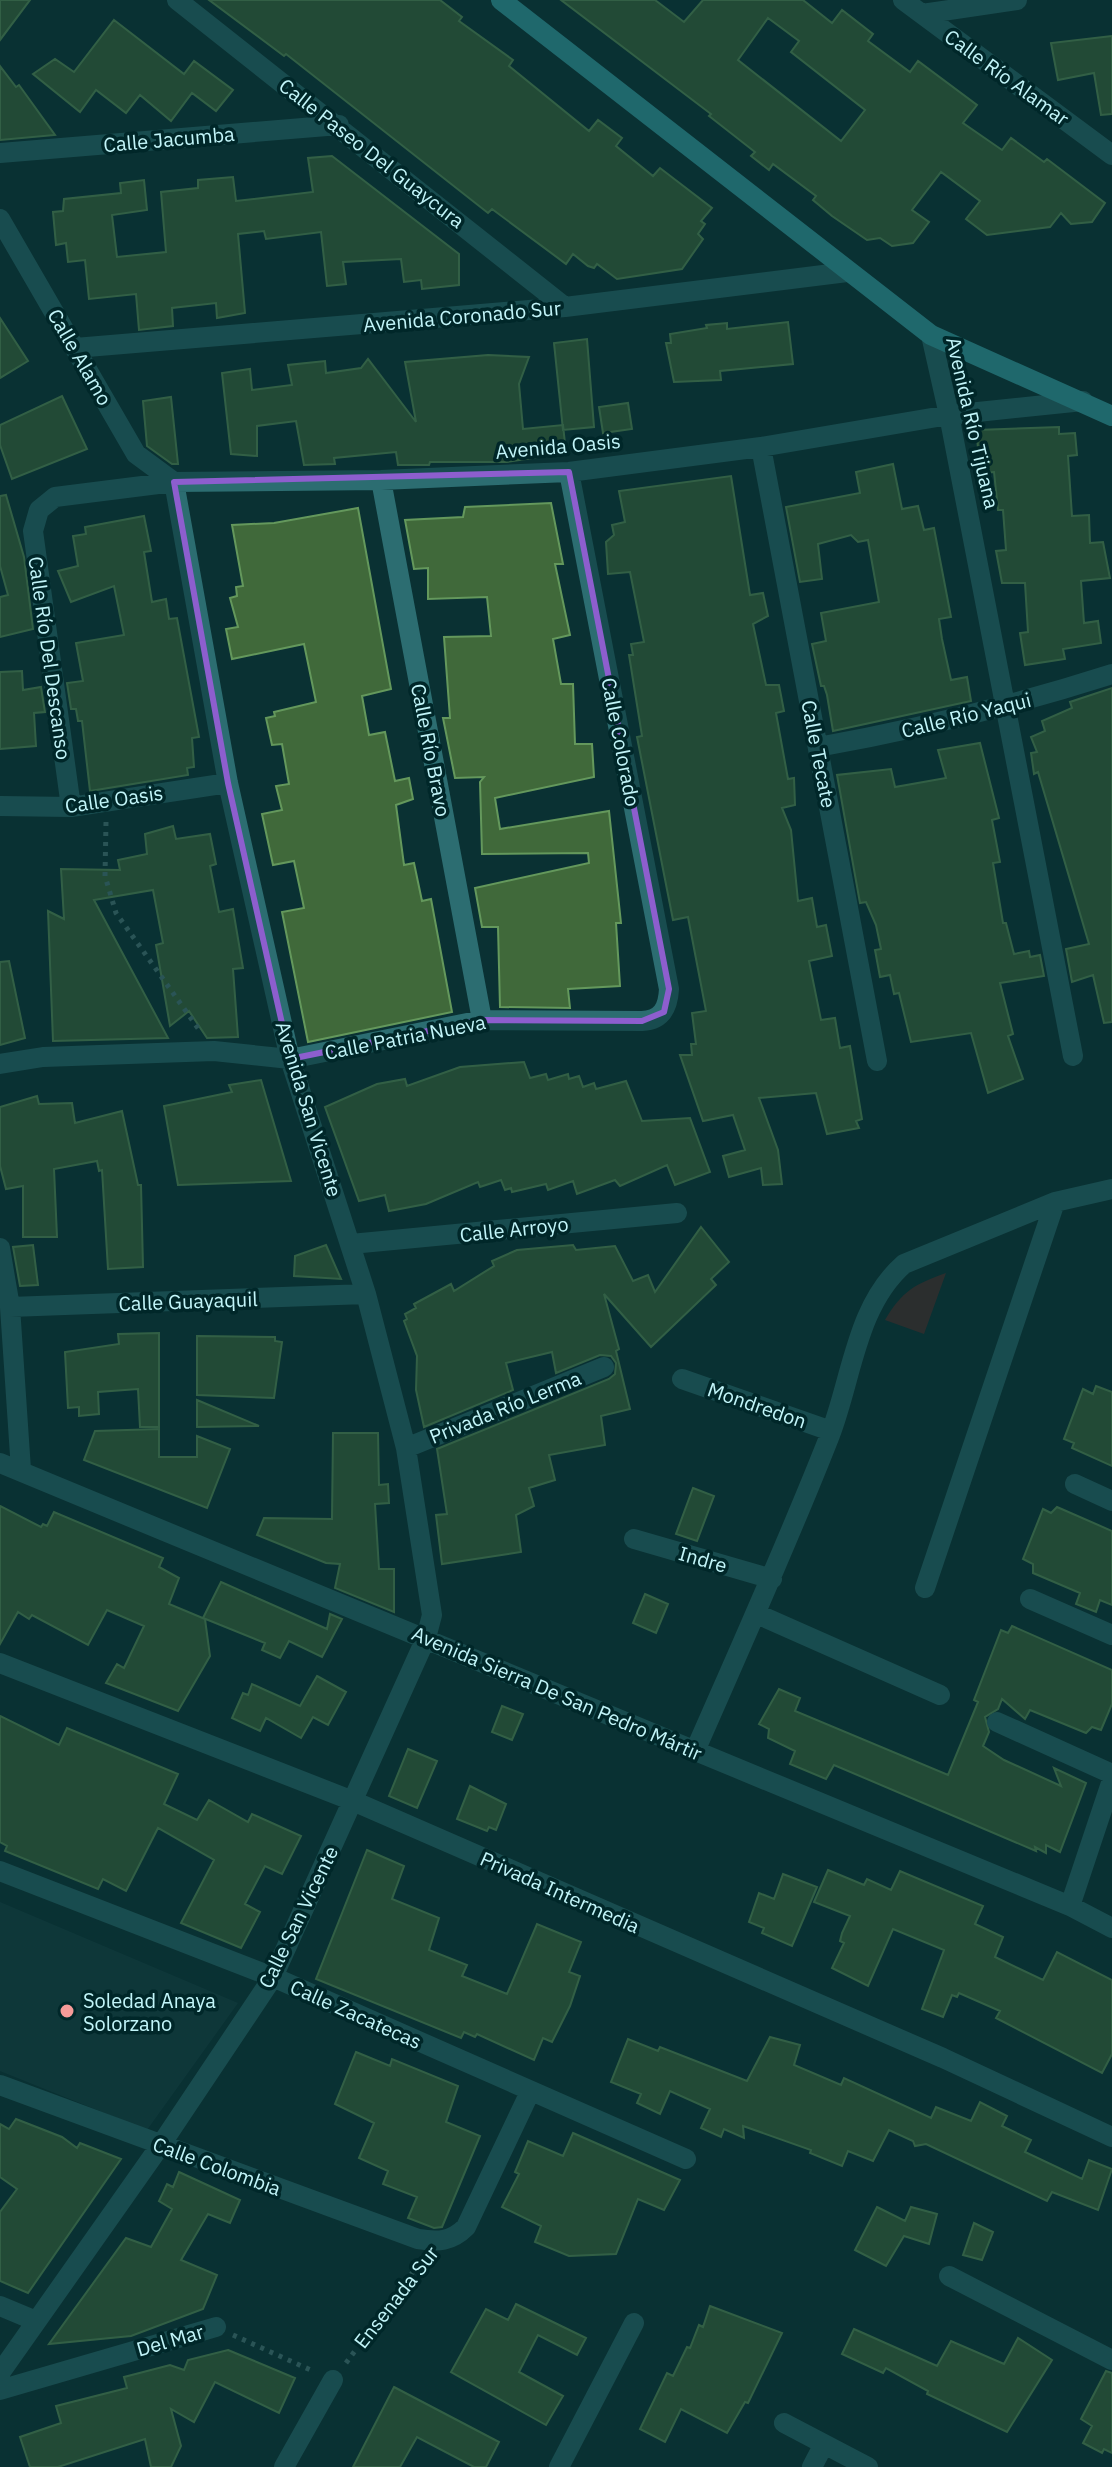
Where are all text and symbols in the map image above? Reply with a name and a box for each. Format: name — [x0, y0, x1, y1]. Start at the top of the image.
street label: Calle Río Alamar — [939, 23, 1075, 131]
street label: Calle Paseo Del Guaycura — [274, 72, 471, 234]
street label: Calle Jacumba — [102, 120, 236, 158]
street label: Avenida Coronado Sur — [362, 294, 562, 338]
street label: Calle Alamo — [42, 304, 118, 410]
street label: Avenida Río Tijuana — [940, 334, 1006, 512]
street label: Avenida Oasis — [494, 427, 622, 465]
street label: Calle Río Del Descanso — [22, 555, 78, 761]
street label: Calle Colorado — [595, 675, 647, 809]
street label: Calle Río Bravo — [405, 681, 457, 819]
street label: Calle Río Yaqui — [898, 686, 1034, 744]
street label: Calle Tecate — [795, 698, 843, 810]
street label: Calle Oasis — [63, 779, 165, 819]
street label: Calle Patria Nueva — [322, 1008, 488, 1066]
street label: Avenida San Vicente — [269, 1018, 349, 1200]
street label: Calle Arroyo — [458, 1210, 570, 1248]
street label: Calle Guayaquil — [118, 1285, 258, 1317]
street label: Privada Río Lerma — [425, 1364, 585, 1450]
street label: Mondredon — [704, 1376, 810, 1434]
street label: Indre — [676, 1539, 730, 1579]
street label: Avenida Sierra De San Pedro Mártir — [408, 1619, 706, 1767]
street label: Calle San Vicente — [252, 1841, 344, 1993]
street label: Privada Intermedia — [476, 1845, 644, 1939]
street label: Calle Zacatecas — [286, 1973, 426, 2055]
place label: Soledad Anaya Solorzano — [83, 1987, 216, 2037]
marker: Soledad Anaya Solorzano — [58, 2002, 76, 2020]
street label: Calle Colombia — [149, 2130, 285, 2202]
street label: Ensenada Sur — [347, 2240, 445, 2354]
street label: Del Mar — [133, 2318, 207, 2362]

